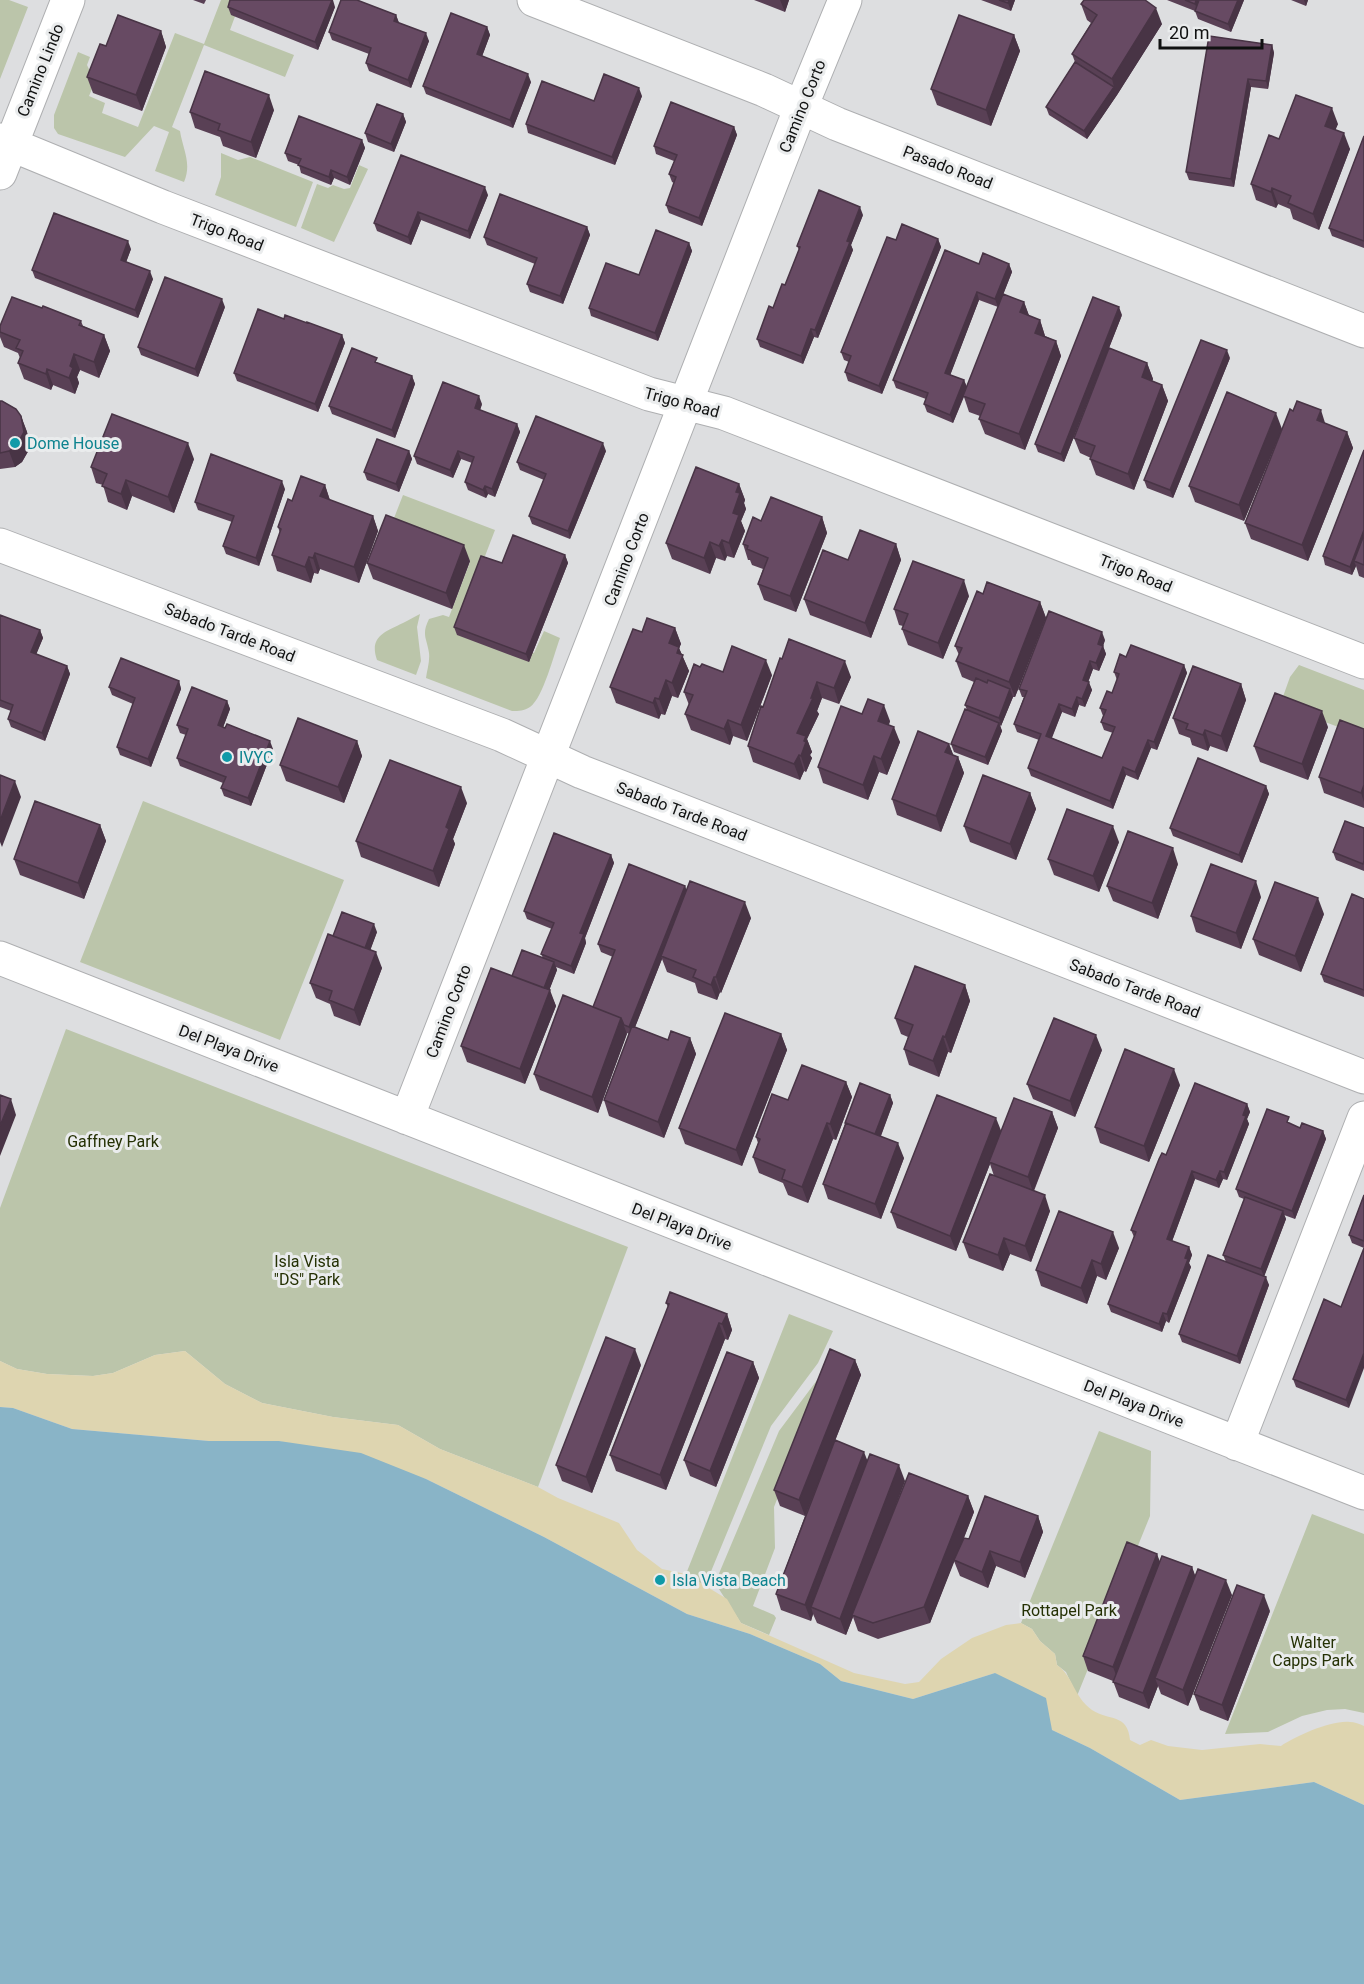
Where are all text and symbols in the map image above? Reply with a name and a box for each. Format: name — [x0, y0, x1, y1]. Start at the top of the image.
scale bar — [1160, 12, 1262, 50]
street label: Camino Lindo — [13, 21, 68, 119]
text: 20 m — [1169, 22, 1209, 43]
street label: Camino Corto — [775, 57, 830, 155]
street label: Pasado Road — [900, 142, 995, 193]
street label: Trigo Road — [187, 210, 266, 255]
street label: Trigo Road — [642, 383, 722, 422]
place label: Dome House — [27, 434, 119, 453]
marker: Dome House — [8, 436, 22, 450]
street label: Camino Corto — [600, 510, 653, 609]
street label: Trigo Road — [1097, 550, 1175, 597]
street label: Sabado Tarde Road — [162, 599, 298, 666]
place label: IVYC — [239, 748, 273, 767]
marker: IVYC — [220, 750, 234, 764]
street label: Sabado Tarde Road — [614, 778, 750, 845]
street label: Sabado Tarde Road — [1067, 955, 1203, 1022]
street label: Camino Corto — [422, 962, 475, 1061]
street label: Del Playa Drive — [176, 1021, 281, 1076]
park label: Gaffney Park — [67, 1132, 160, 1151]
street label: Del Playa Drive — [629, 1199, 734, 1254]
park label: Isla Vista "DS" Park — [274, 1252, 341, 1289]
street label: Del Playa Drive — [1081, 1376, 1186, 1431]
place label: Isla Vista Beach — [672, 1571, 786, 1590]
marker: Isla Vista Beach — [653, 1573, 667, 1587]
park label: Rottapel Park — [1021, 1601, 1118, 1620]
park label: Walter Capps Park — [1272, 1633, 1355, 1670]

